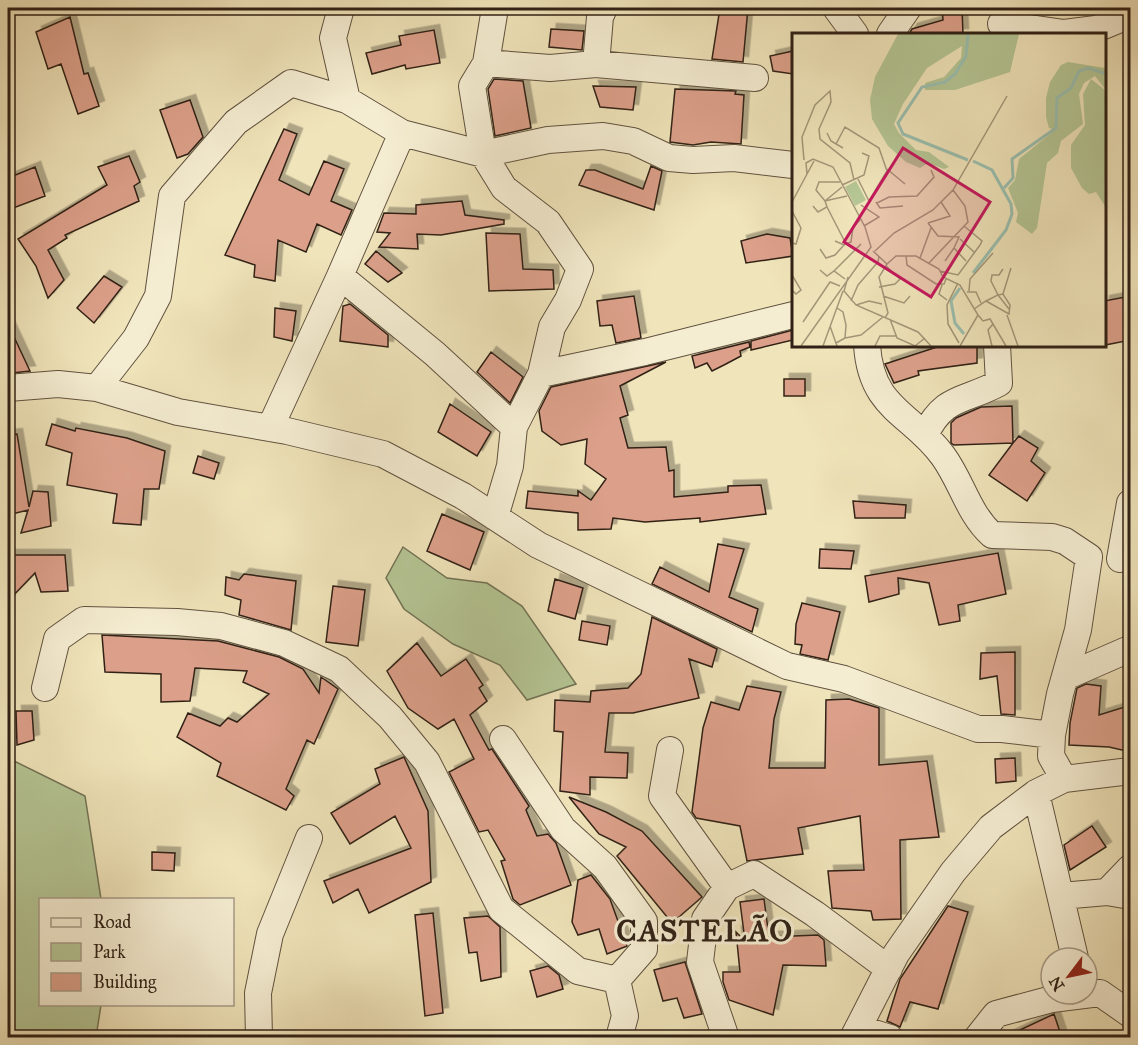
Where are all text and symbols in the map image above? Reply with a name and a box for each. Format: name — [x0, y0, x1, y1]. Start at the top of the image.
inset map — [792, 33, 1105, 346]
legend — [39, 898, 234, 1006]
text: Road — [93, 911, 131, 933]
district label: CASTELÃO — [616, 913, 794, 949]
text: Park — [93, 941, 126, 963]
north arrow — [1039, 946, 1099, 1006]
text: Building — [93, 971, 157, 994]
text: N — [1045, 973, 1068, 994]

